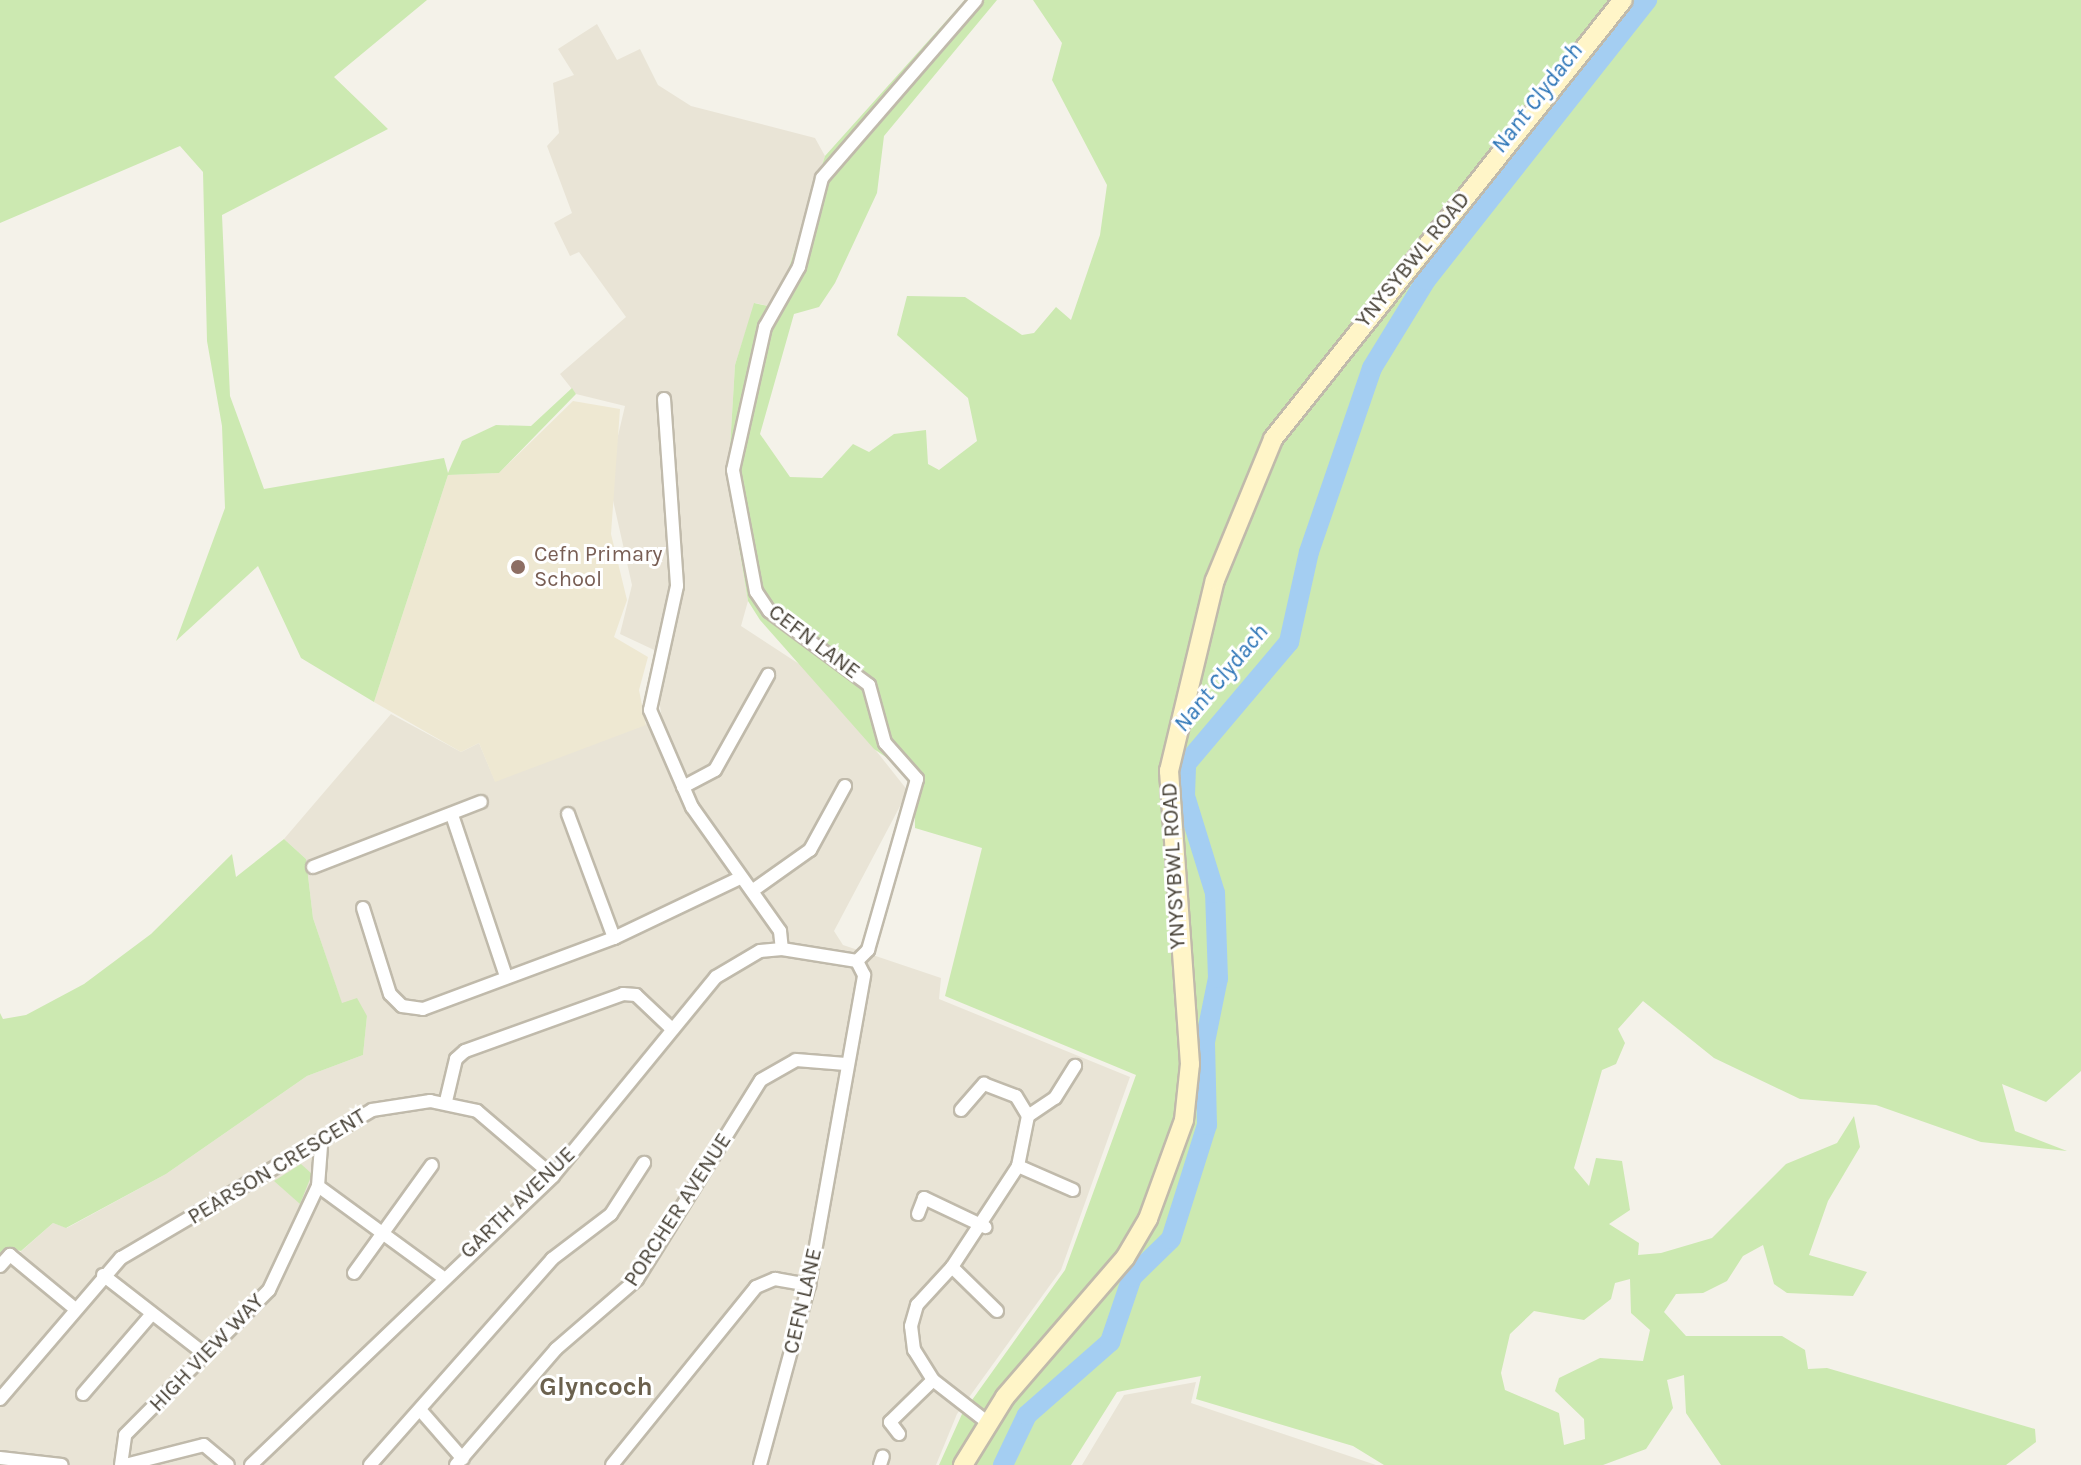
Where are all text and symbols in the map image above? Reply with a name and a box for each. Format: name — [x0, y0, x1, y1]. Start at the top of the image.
water label: Nant Clydach — [1485, 37, 1589, 159]
street label: YNYSYBWL ROAD — [1350, 187, 1476, 333]
place label: Cefn Primary School — [534, 541, 662, 592]
marker: Cefn Primary School — [509, 558, 527, 576]
street label: CEFN LANE — [763, 599, 865, 685]
water label: Nant Clydach — [1168, 618, 1274, 738]
street label: YNYSYBWL ROAD — [1156, 782, 1192, 950]
street label: PEARSON CRESCENT — [183, 1103, 371, 1231]
street label: PORCHER AVENUE — [619, 1128, 737, 1292]
street label: GARTH AVENUE — [455, 1141, 581, 1265]
street label: CEFN LANE — [778, 1245, 828, 1357]
street label: HIGH VIEW WAY — [144, 1288, 270, 1418]
district label: Glyncoch — [539, 1371, 653, 1403]

